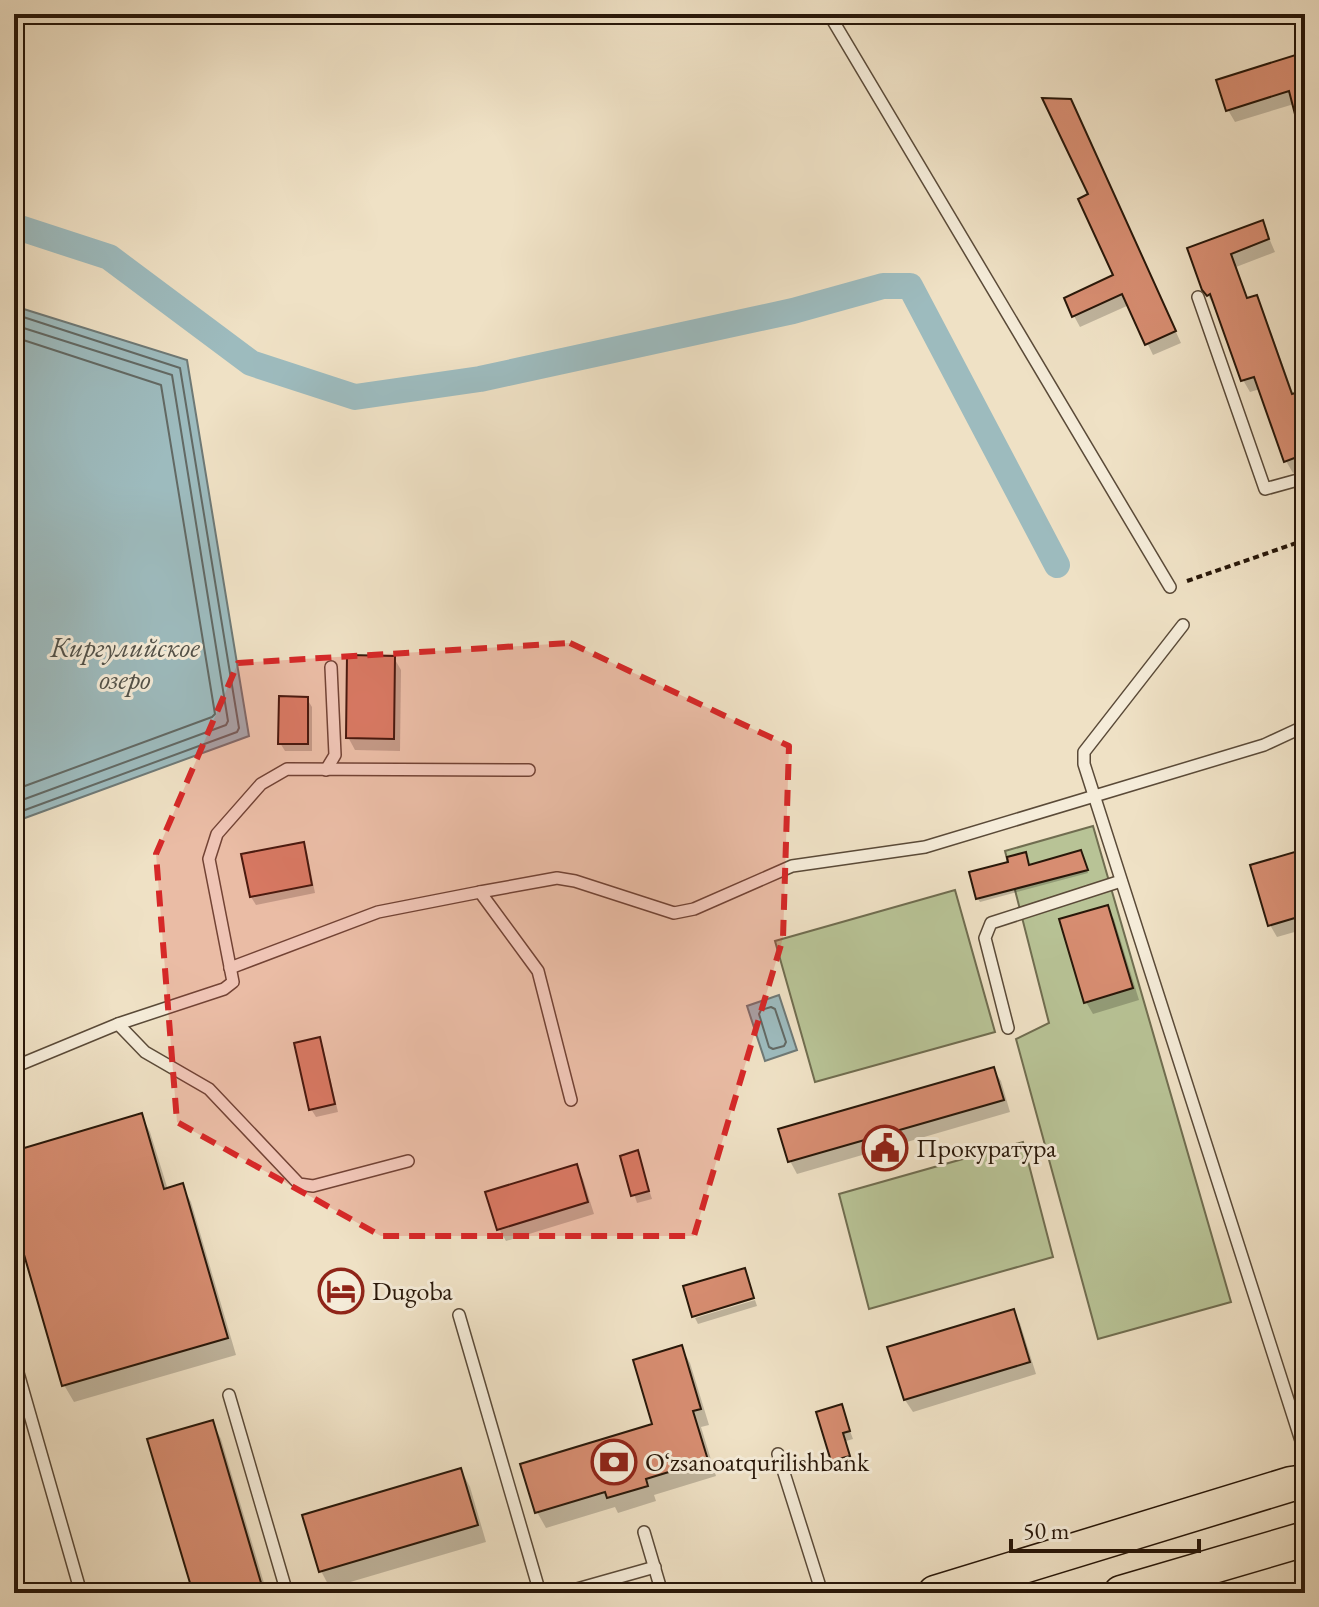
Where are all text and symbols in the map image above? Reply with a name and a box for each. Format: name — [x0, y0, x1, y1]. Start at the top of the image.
water label: Киргулийское озеро — [49, 629, 200, 697]
public building icon: Прокуратура — [861, 1124, 909, 1172]
place label: Прокуратура — [916, 1131, 1057, 1165]
hotel icon: Dugoba — [317, 1267, 365, 1315]
place label: Dugoba — [372, 1274, 453, 1308]
bank icon: Oʻzsanoatqurilishbank — [590, 1438, 638, 1486]
place label: Oʻzsanoatqurilishbank — [645, 1445, 870, 1479]
scale bar — [1011, 1503, 1199, 1553]
text: 50 m — [1023, 1515, 1070, 1546]

